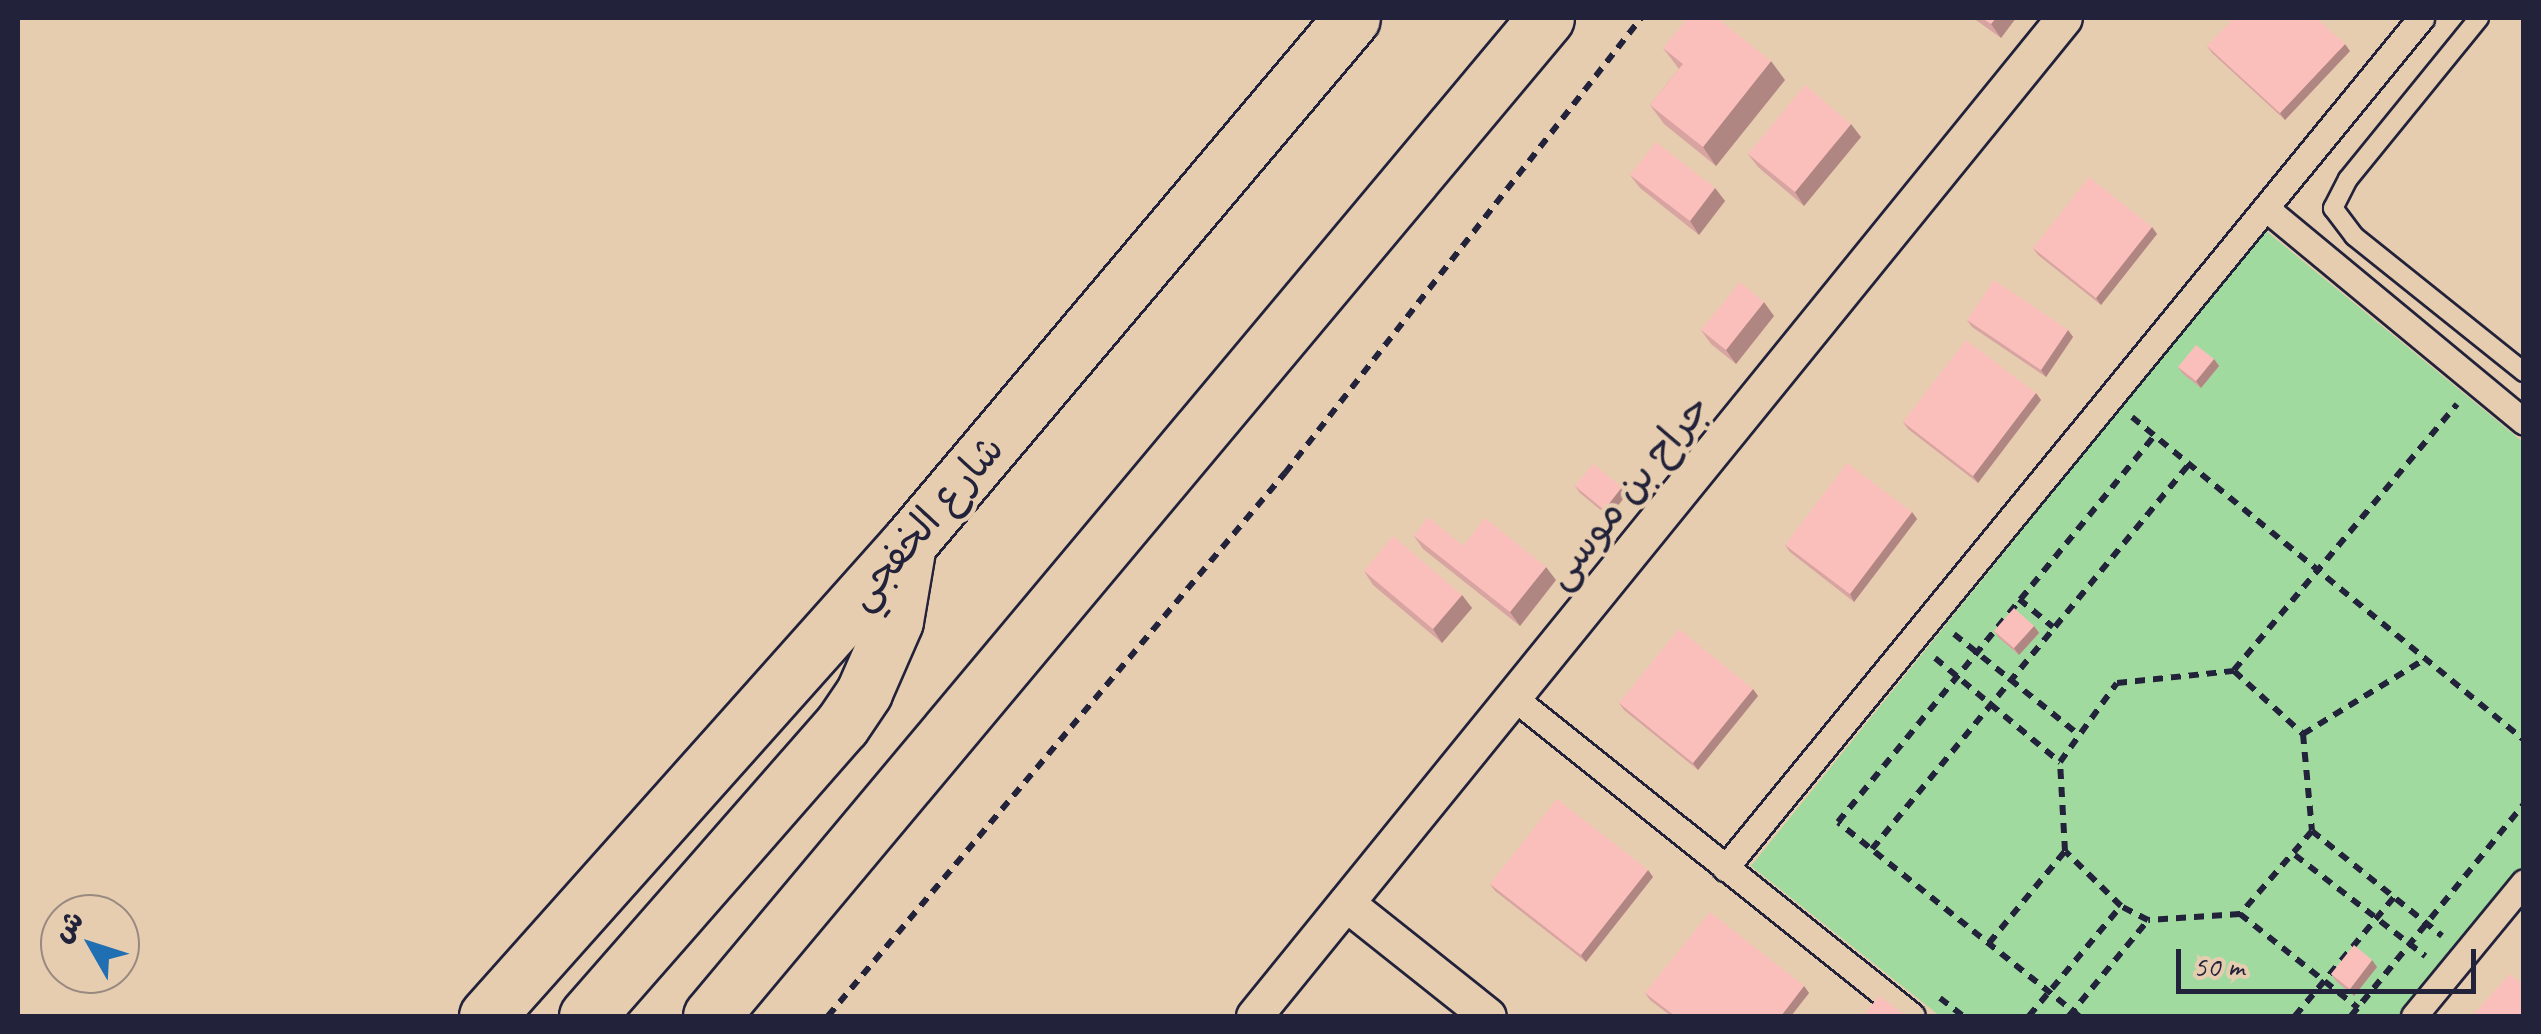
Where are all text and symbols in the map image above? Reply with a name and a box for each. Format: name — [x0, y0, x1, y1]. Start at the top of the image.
street label: جراح بن موسى — [1534, 384, 1720, 598]
street label: شارع الخفجي — [836, 425, 1014, 619]
north arrow — [40, 894, 140, 994]
text: ش — [45, 903, 91, 949]
scale bar — [2181, 929, 2481, 991]
text: 50 m — [2193, 947, 2244, 985]

